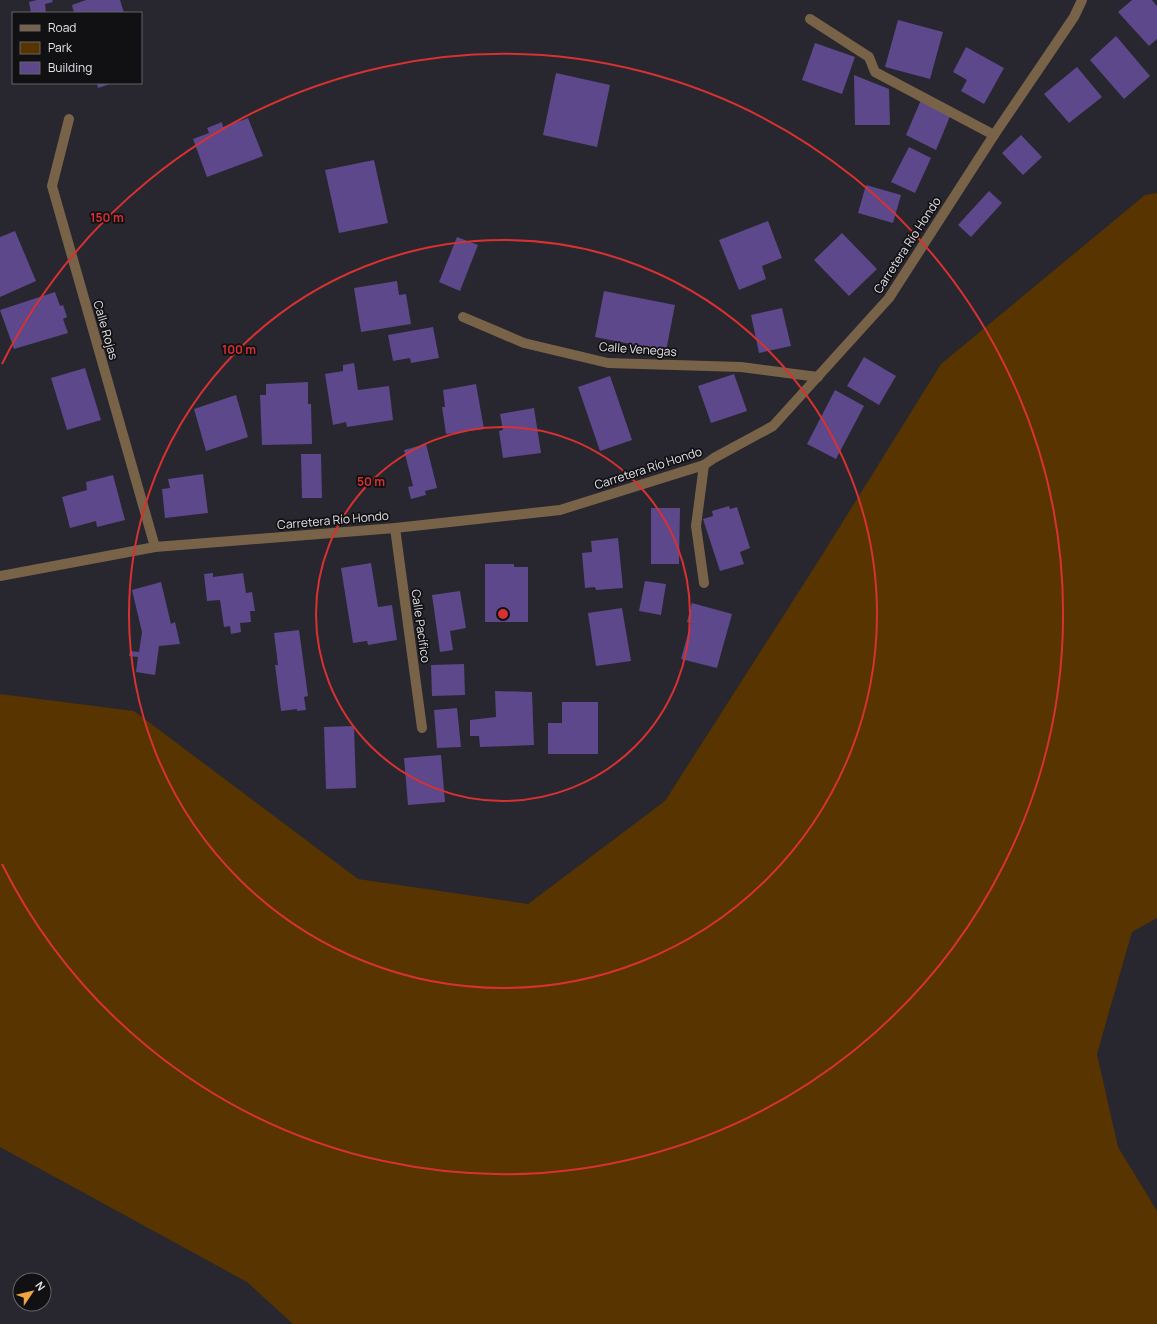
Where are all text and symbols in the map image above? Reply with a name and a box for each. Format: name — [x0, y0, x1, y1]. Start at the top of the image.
legend — [12, 12, 142, 84]
text: Road — [48, 19, 76, 36]
text: Park — [48, 39, 73, 56]
text: Building — [48, 59, 92, 76]
street label: Carretera Río Hondo — [869, 193, 945, 297]
text: 150 m — [90, 209, 124, 226]
street label: Calle Rojas — [89, 298, 123, 362]
street label: Calle Venegas — [599, 338, 677, 360]
text: 100 m — [222, 341, 256, 358]
street label: Carretera Río Hondo — [592, 443, 704, 493]
text: 50 m — [357, 473, 385, 490]
street label: Carretera Río Hondo — [276, 507, 390, 533]
street label: Calle Pacífico — [407, 588, 435, 664]
centre of rings — [496, 607, 510, 621]
north arrow — [12, 1272, 52, 1312]
text: N — [32, 1278, 49, 1294]

